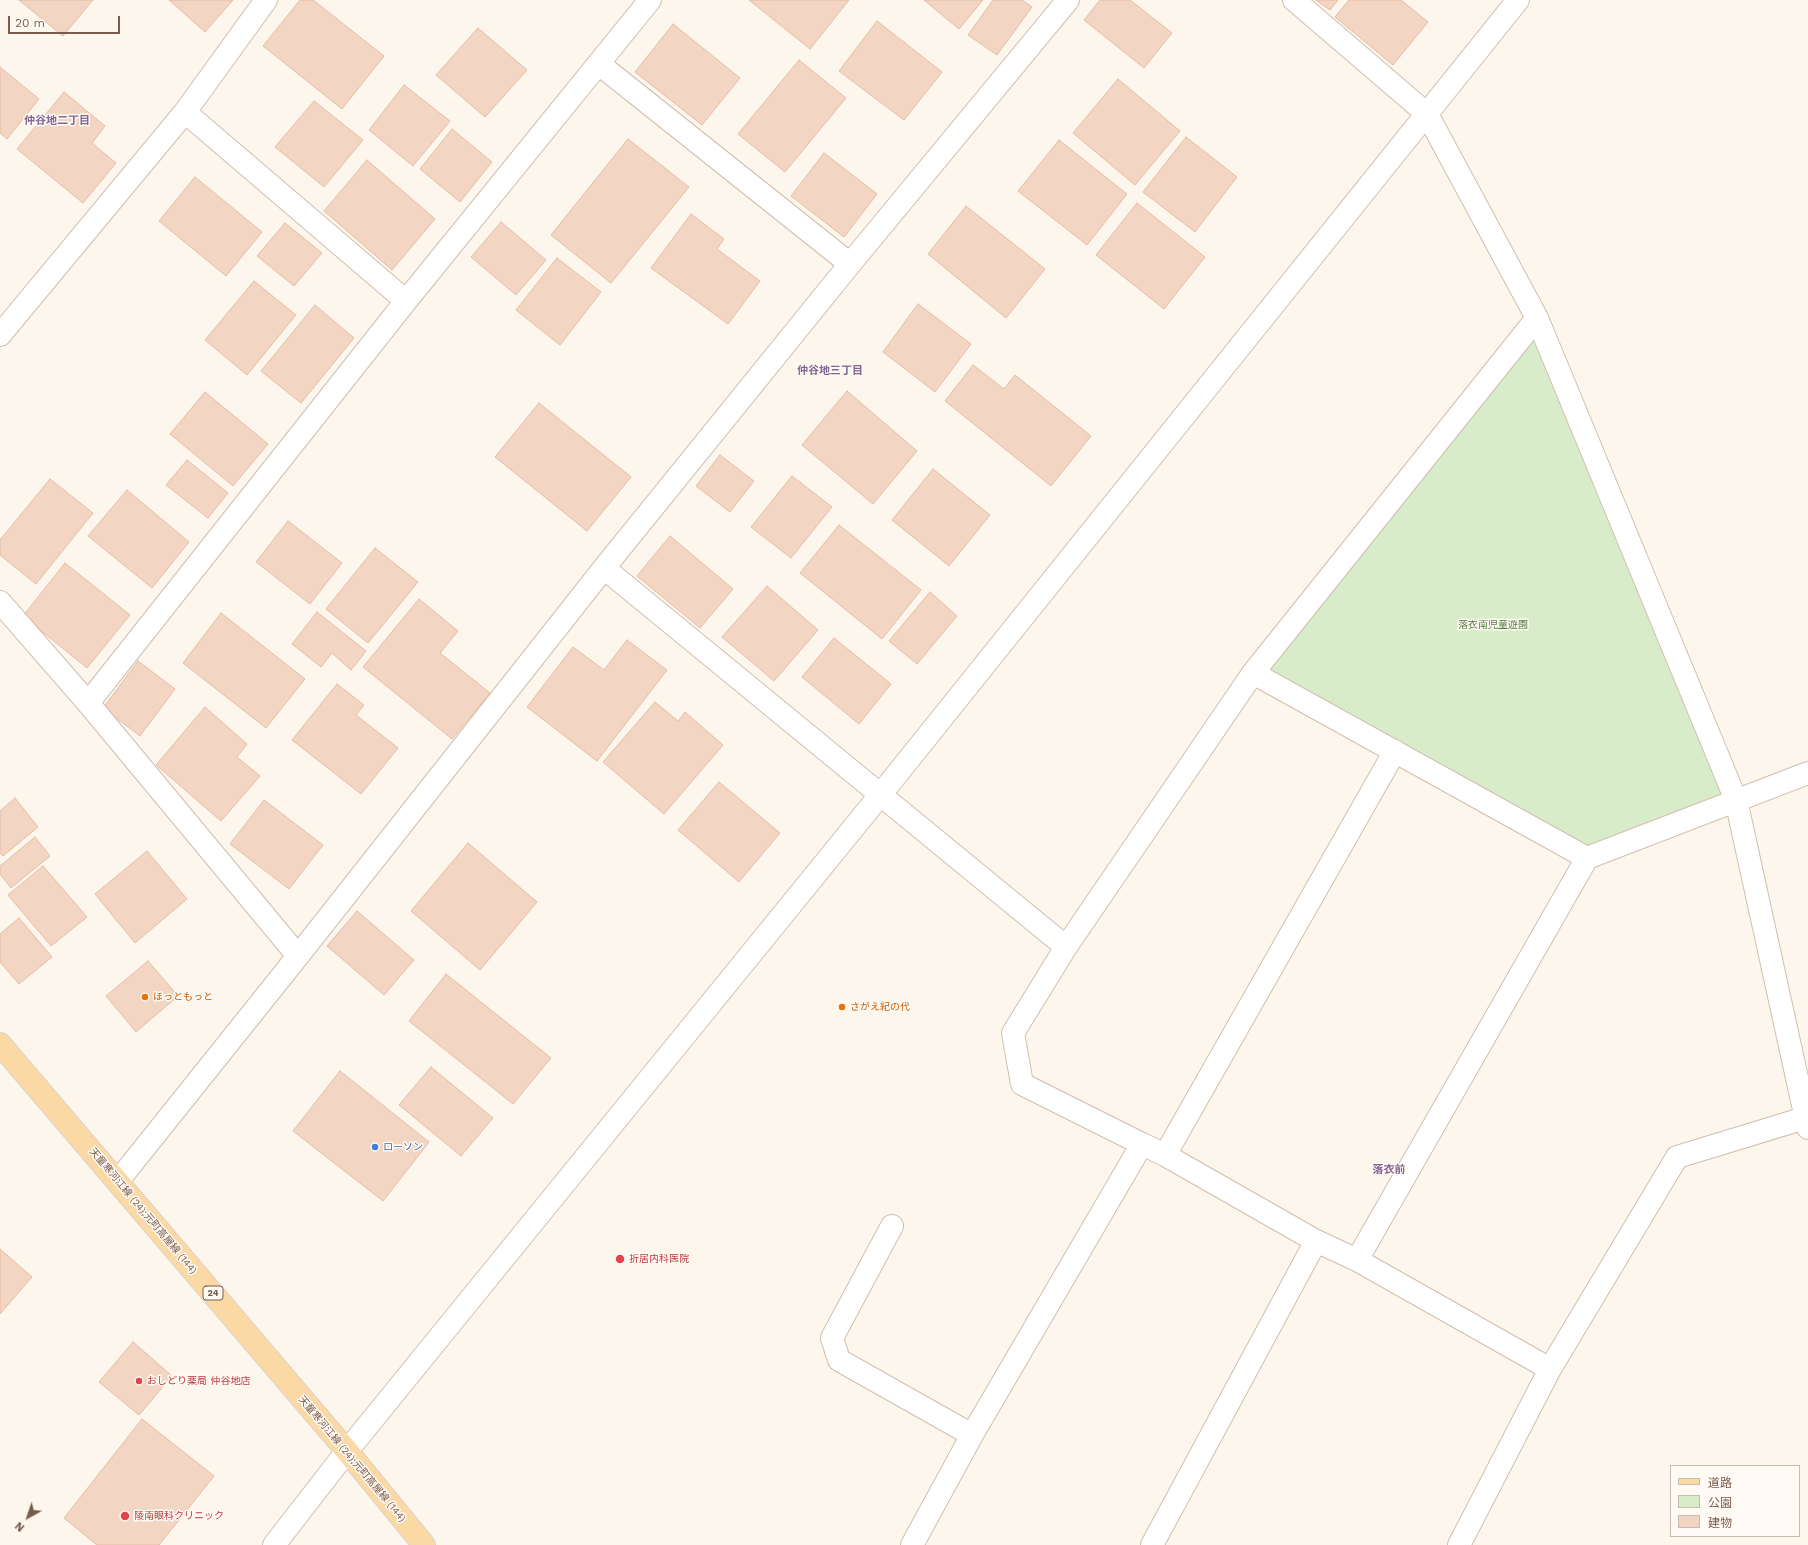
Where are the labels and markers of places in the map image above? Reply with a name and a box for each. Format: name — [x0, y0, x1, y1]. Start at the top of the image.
place label: ほっともっと — [153, 991, 213, 1003]
marker: ほっともっと — [140, 992, 150, 1002]
place label: さがえ紀の代 — [850, 1001, 910, 1013]
marker: さがえ紀の代 — [837, 1002, 847, 1012]
place label: ローソン — [383, 1141, 423, 1153]
marker: ローソン — [370, 1142, 380, 1152]
marker: 折居内科医院 — [614, 1253, 626, 1265]
place label: 折居内科医院 — [629, 1253, 689, 1265]
place label: おしどり薬局 仲谷地店 — [147, 1375, 250, 1387]
marker: おしどり薬局 仲谷地店 — [134, 1376, 144, 1386]
marker: 陵南眼科クリニック — [119, 1510, 131, 1522]
place label: 陵南眼科クリニック — [134, 1510, 224, 1522]

